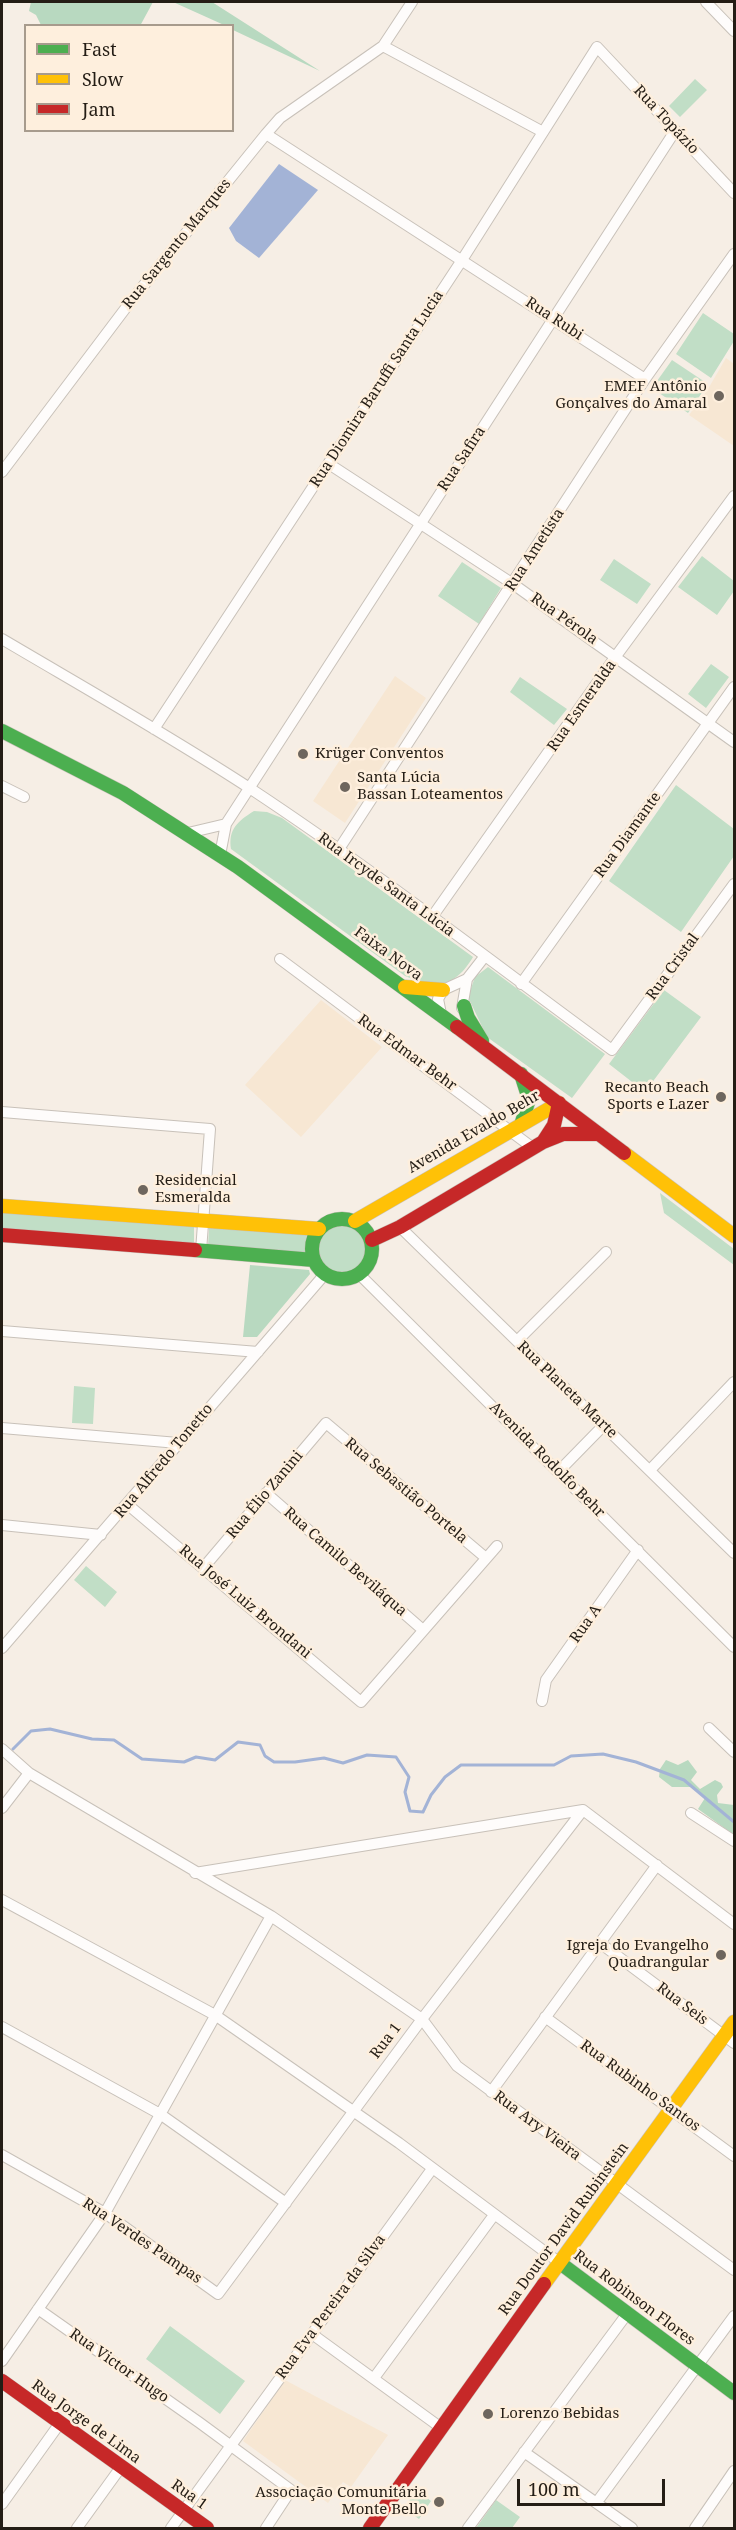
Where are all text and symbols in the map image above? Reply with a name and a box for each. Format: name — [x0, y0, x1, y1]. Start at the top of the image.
legend — [24, 24, 234, 132]
text: Fast — [82, 37, 117, 61]
text: Slow — [82, 67, 123, 91]
street label: Rua Topázio — [630, 82, 702, 158]
text: Jam — [82, 97, 116, 121]
street label: Rua Sargento Marques — [119, 175, 235, 313]
street label: Rua Diomira Baruffi Santa Lucia — [306, 287, 448, 491]
street label: Rua Rubi — [522, 294, 586, 344]
place label: EMEF Antônio Gonçalves do Amaral — [555, 378, 707, 413]
marker: EMEF Antônio Gonçalves do Amaral — [712, 389, 726, 403]
street label: Rua Safira — [434, 423, 490, 495]
street label: Rua Ametista — [502, 505, 568, 595]
street label: Rua Pérola — [527, 589, 601, 649]
street label: Rua Esmeralda — [544, 657, 620, 755]
place label: Krüger Conventos — [315, 745, 444, 763]
marker: Krüger Conventos — [296, 747, 310, 761]
place label: Santa Lúcia Bassan Loteamentos — [357, 769, 503, 804]
marker: Santa Lúcia Bassan Loteamentos — [338, 780, 352, 794]
street label: Rua Diamante — [591, 789, 665, 881]
street label: Rua Ircyde Santa Lúcia — [314, 829, 458, 941]
street label: Faixa Nova — [350, 923, 426, 985]
street label: Rua Cristal — [643, 930, 703, 1004]
street label: Rua Edmar Behr — [354, 1011, 460, 1095]
place label: Recanto Beach Sports e Lazer — [605, 1079, 709, 1114]
street label: Avenida Evaldo Behr — [405, 1087, 543, 1177]
marker: Recanto Beach Sports e Lazer — [714, 1090, 728, 1104]
place label: Residencial Esmeralda — [155, 1172, 237, 1207]
marker: Residencial Esmeralda — [136, 1183, 150, 1197]
street label: Rua Planeta Marte — [513, 1338, 621, 1442]
street label: Avenida Rodolfo Behr — [486, 1399, 608, 1521]
street label: Rua Alfredo Tonetto — [111, 1400, 217, 1522]
street label: Rua Sebastião Portela — [341, 1434, 471, 1548]
street label: Rua Élio Zanini — [223, 1447, 307, 1543]
street label: Rua Camilo Beviláqua — [280, 1504, 410, 1620]
street label: Rua José Luiz Brondani — [175, 1541, 315, 1663]
street label: Rua A — [567, 1602, 605, 1646]
place label: Igreja do Evangelho Quadrangular — [567, 1937, 709, 1972]
marker: Igreja do Evangelho Quadrangular — [714, 1948, 728, 1962]
street label: Rua Seis — [653, 1979, 711, 2029]
street label: Rua 1 — [367, 2020, 405, 2062]
street label: Rua Rubinho Santos — [577, 2036, 703, 2136]
street label: Rua Ary Vieira — [490, 2087, 584, 2165]
street label: Rua Doutor David Rubinstein — [495, 2139, 633, 2319]
street label: Rua Verdes Pampas — [79, 2194, 205, 2288]
street label: Rua Eva Pereira da Silva — [272, 2231, 390, 2383]
street label: Rua Robinson Flores — [570, 2247, 698, 2349]
street label: Rua Victor Hugo — [66, 2325, 172, 2407]
street label: Rua Jorge de Lima — [28, 2376, 144, 2468]
place label: Lorenzo Bebidas — [500, 2405, 619, 2423]
marker: Lorenzo Bebidas — [481, 2407, 495, 2421]
scale bar — [520, 2467, 668, 2505]
street label: Rua 1 — [167, 2476, 211, 2514]
text: 100 m — [528, 2477, 580, 2501]
place label: Associação Comunitária Monte Bello — [255, 2484, 427, 2519]
marker: Associação Comunitária Monte Bello — [432, 2495, 446, 2509]

